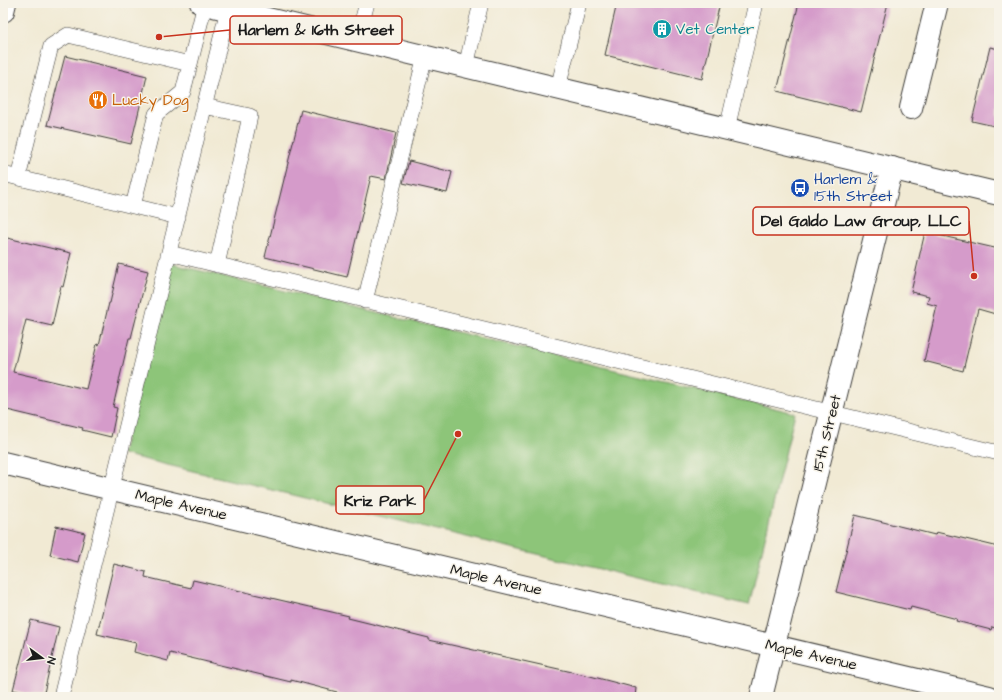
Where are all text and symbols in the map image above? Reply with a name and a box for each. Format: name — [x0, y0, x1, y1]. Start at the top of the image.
callout: Harlem & 16th Street — [230, 16, 402, 44]
building icon: Vet Center — [651, 18, 673, 40]
text: Harlem & 16th Street — [238, 19, 395, 41]
place label: Vet Center — [676, 19, 754, 40]
restaurant icon: Lucky Dog — [87, 89, 109, 111]
place label: Lucky Dog — [112, 90, 189, 112]
place label: Harlem & 15th Street — [814, 169, 892, 207]
bus stop icon: Harlem & 15th Street — [789, 177, 811, 199]
callout: Del Galdo Law Group, LLC — [753, 207, 969, 235]
text: Del Galdo Law Group, LLC — [761, 210, 962, 232]
street label: 15th Street — [807, 392, 847, 474]
street label: Maple Avenue — [133, 484, 229, 526]
callout: Kriz Park — [336, 486, 424, 514]
text: Kriz Park — [344, 490, 416, 512]
street label: Maple Avenue — [448, 559, 544, 601]
street label: Maple Avenue — [763, 634, 859, 676]
north arrow — [22, 638, 62, 678]
text: N — [43, 655, 59, 666]

